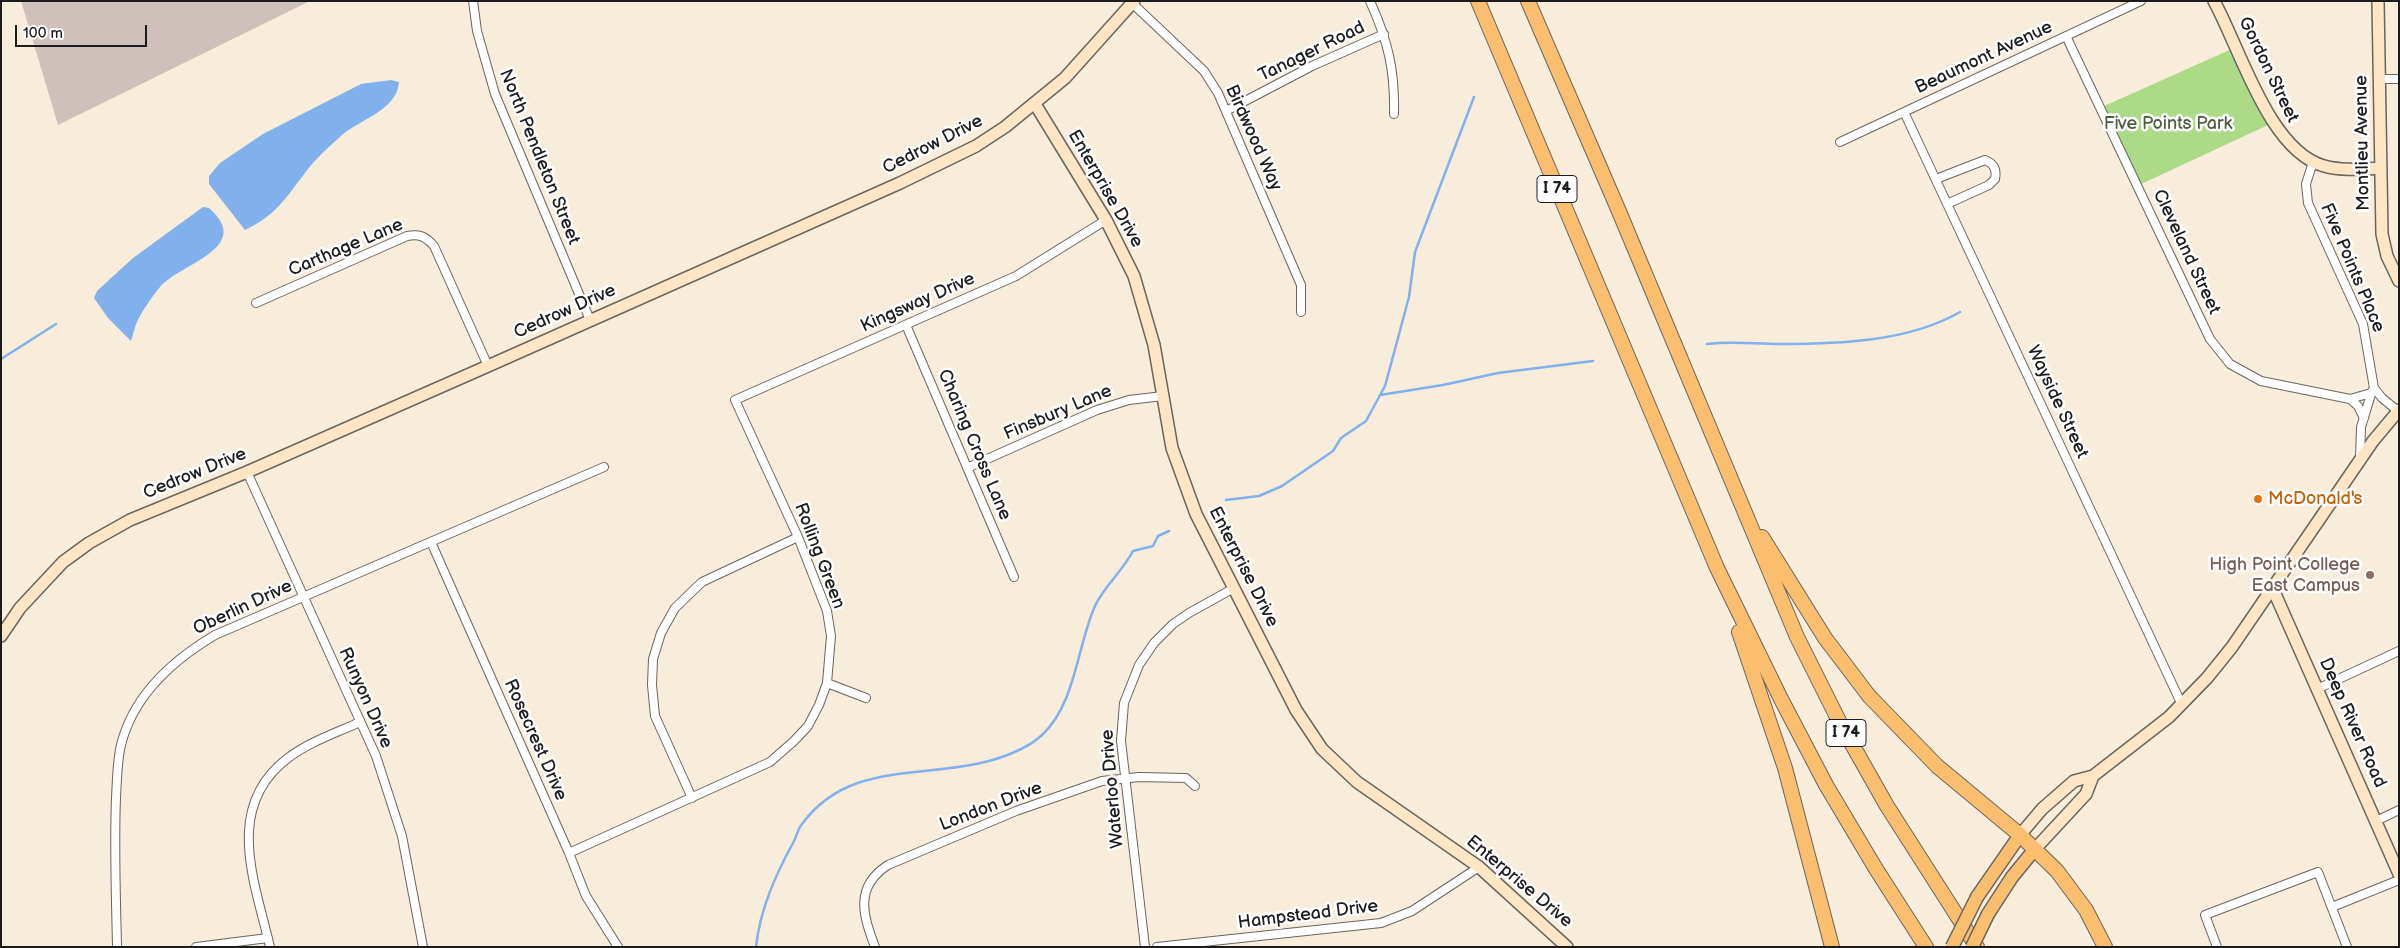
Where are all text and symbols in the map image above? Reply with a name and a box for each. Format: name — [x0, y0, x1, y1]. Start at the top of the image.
street label: Gordon Street — [2233, 14, 2303, 126]
scale bar — [18, 15, 150, 47]
street label: Tanager Road — [1255, 17, 1369, 87]
street label: Beaumont Avenue — [1912, 17, 2056, 99]
text: 100 m — [23, 24, 63, 43]
street label: North Pendleton Street — [494, 66, 584, 248]
street label: Montlieu Avenue — [2351, 75, 2375, 211]
street label: Birdwood Way — [1220, 82, 1286, 194]
street label: Cedrow Drive — [879, 111, 987, 179]
park label: Five Points Park — [2104, 113, 2232, 135]
street label: Enterprise Drive — [1063, 126, 1147, 252]
road number: I 74 — [1537, 175, 1577, 202]
street label: Cleveland Street — [2148, 186, 2224, 318]
street label: Five Points Place — [2315, 200, 2389, 336]
street label: Carthage Lane — [286, 214, 406, 282]
street label: Kingsway Drive — [858, 268, 978, 338]
street label: Cedrow Drive — [511, 280, 619, 344]
street label: Wayside Street — [2021, 342, 2093, 462]
street label: Charing Cross Lane — [932, 366, 1016, 524]
street label: Finsbury Lane — [1001, 381, 1115, 445]
street label: Cedrow Drive — [140, 444, 250, 504]
place label: McDonald's — [2268, 488, 2362, 510]
marker: McDonald's — [2252, 493, 2264, 505]
street label: Rolling Green — [789, 500, 849, 612]
street label: Enterprise Drive — [1203, 503, 1283, 631]
place label: High Point College East Campus — [2209, 554, 2360, 596]
marker: High Point College East Campus — [2364, 569, 2376, 581]
street label: Oberlin Drive — [190, 576, 296, 640]
street label: Runyon Drive — [333, 644, 397, 752]
street label: Deep River Road — [2314, 655, 2390, 791]
street label: Rosecrest Drive — [499, 676, 571, 804]
road number: I 74 — [1826, 720, 1866, 746]
street label: Waterloo Drive — [1097, 729, 1129, 849]
street label: London Drive — [937, 778, 1045, 836]
street label: Enterprise Drive — [1461, 831, 1577, 933]
street label: Hampstead Drive — [1237, 896, 1379, 934]

